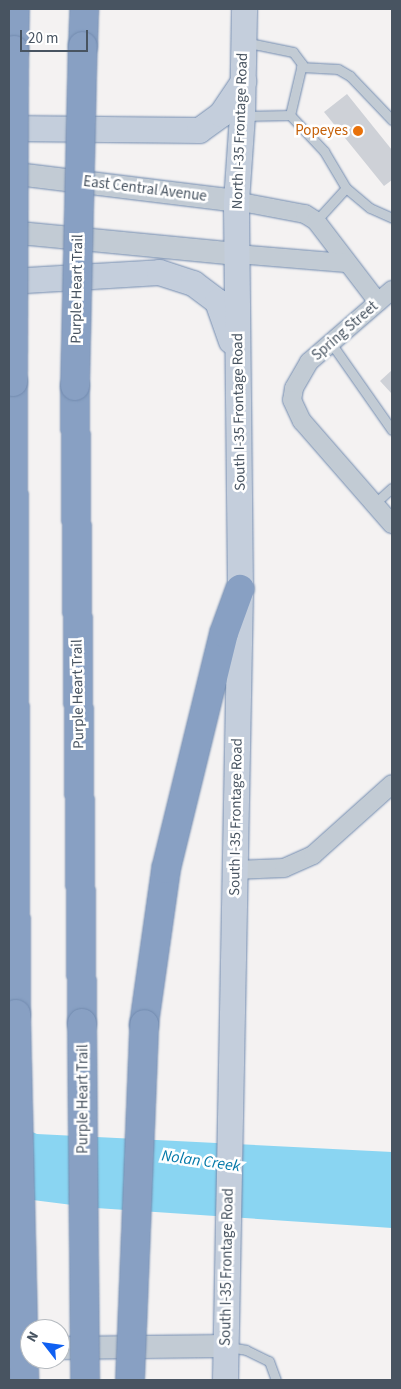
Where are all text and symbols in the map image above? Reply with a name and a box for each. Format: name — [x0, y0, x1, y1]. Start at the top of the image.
scale bar — [22, 20, 90, 52]
text: 20 m — [28, 28, 58, 49]
street label: North I-35 Frontage Road — [228, 52, 252, 210]
place label: Popeyes — [295, 122, 348, 140]
marker: Popeyes — [352, 125, 364, 137]
street label: East Central Avenue — [82, 172, 208, 206]
street label: Purple Heart Trail — [67, 234, 87, 344]
street label: Spring Street — [308, 297, 382, 365]
street label: South I-35 Frontage Road — [229, 333, 249, 491]
street label: Purple Heart Trail — [68, 639, 88, 749]
street label: South I-35 Frontage Road — [226, 738, 246, 896]
street label: Purple Heart Trail — [74, 1044, 92, 1154]
water label: Nolan Creek — [160, 1146, 242, 1176]
street label: South I-35 Frontage Road — [217, 1188, 237, 1346]
north arrow — [20, 1319, 70, 1369]
text: N — [22, 1328, 44, 1346]

